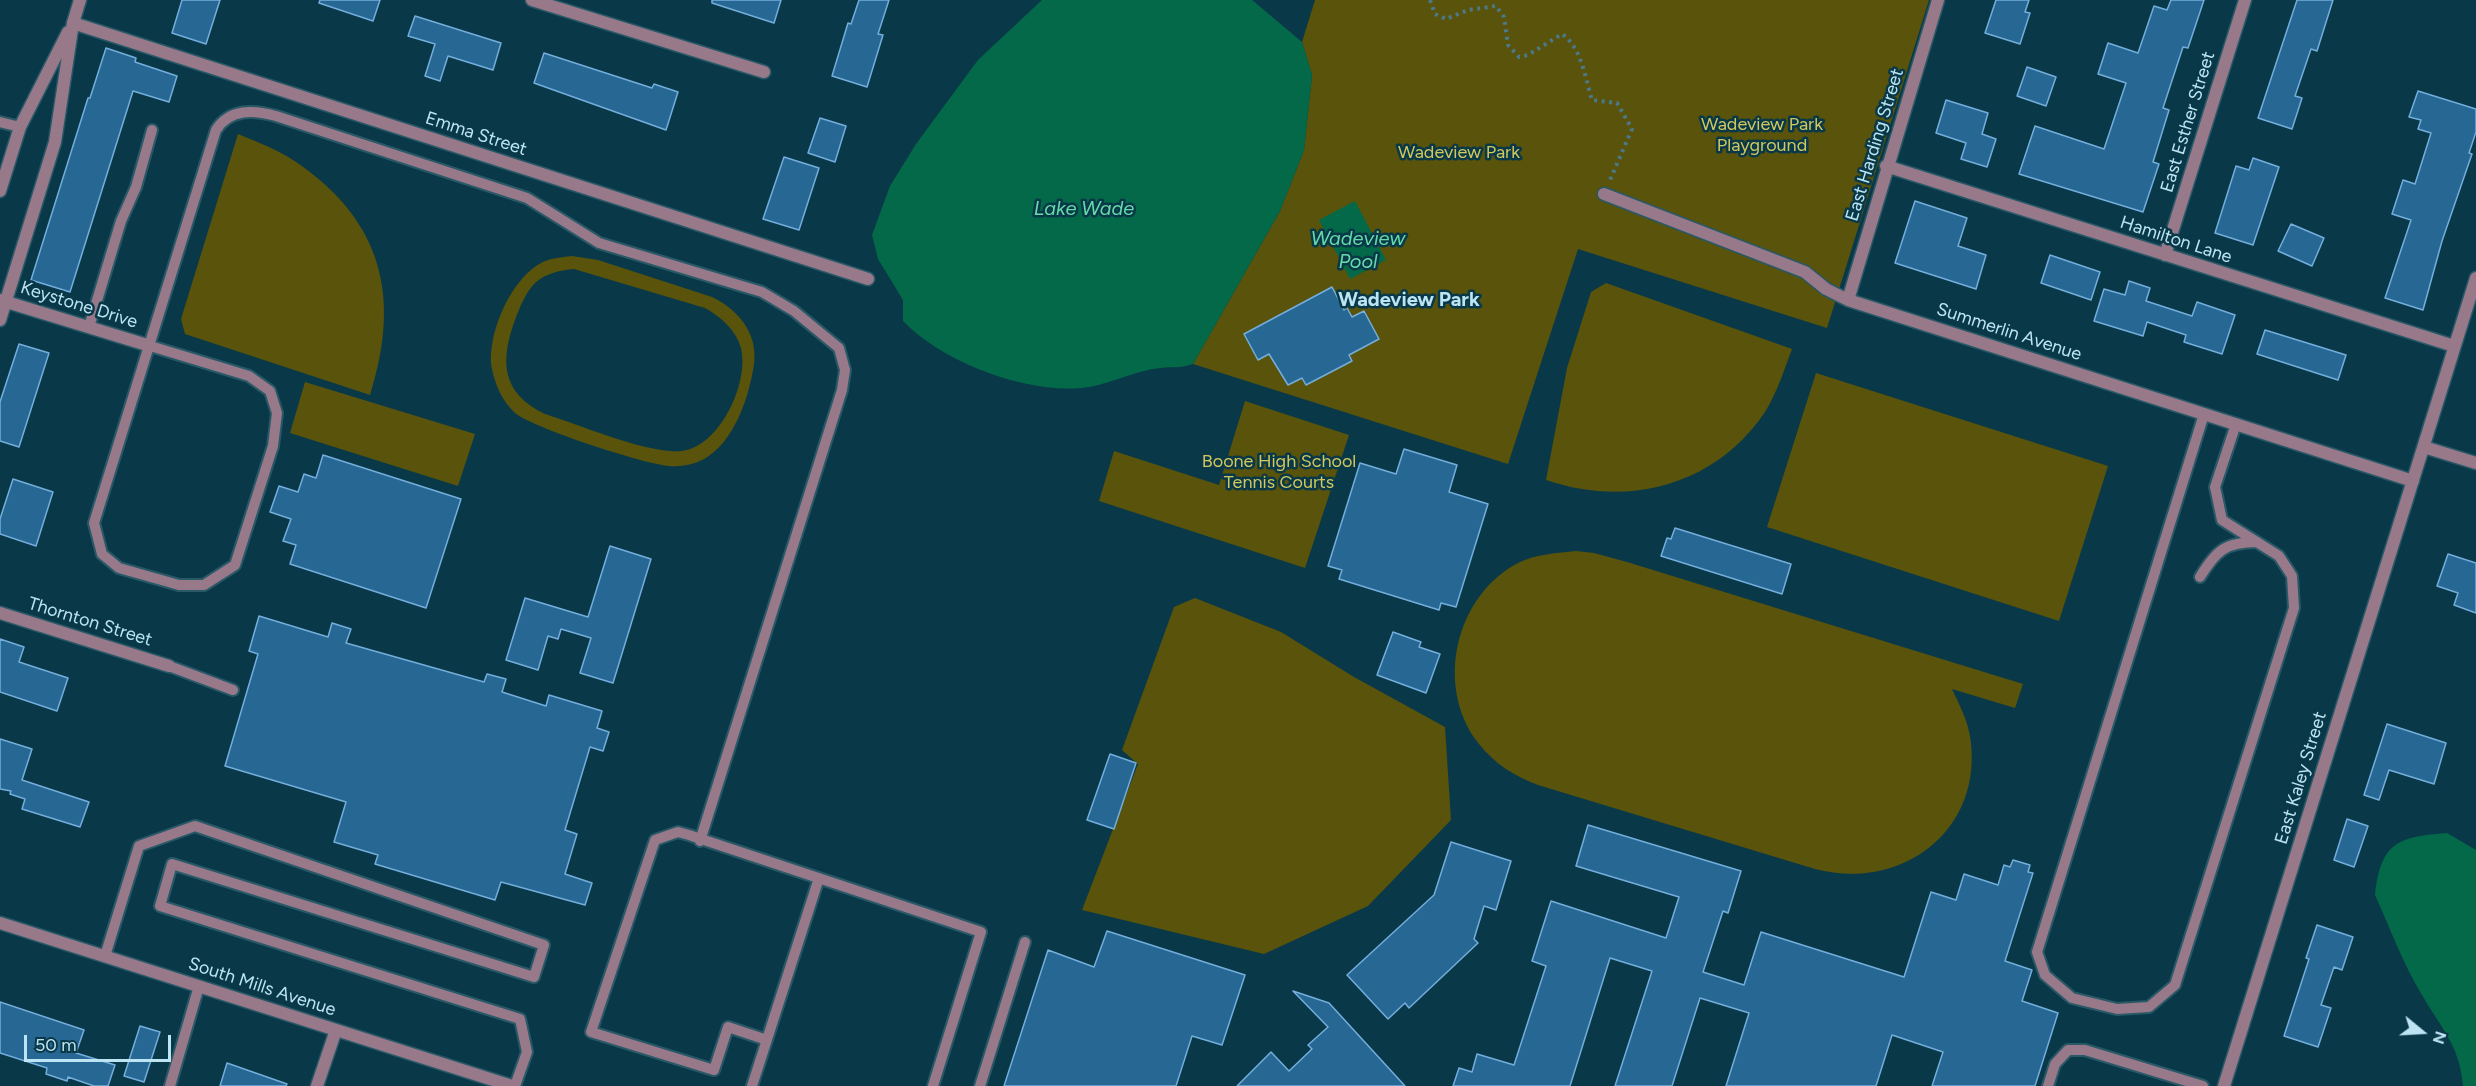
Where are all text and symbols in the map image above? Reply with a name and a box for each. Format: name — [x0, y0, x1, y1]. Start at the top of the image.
street label: East Esther Street — [2156, 49, 2220, 195]
street label: East Harding Street — [1842, 66, 1908, 224]
street label: Emma Street — [423, 107, 529, 161]
park label: Wadeview Park Playground — [1701, 114, 1823, 156]
park label: Wadeview Park — [1398, 142, 1520, 164]
water label: Lake Wade — [1034, 197, 1134, 221]
street label: Hamilton Lane — [2117, 212, 2235, 268]
water label: Wadeview Pool — [1311, 227, 1405, 274]
street label: Keystone Drive — [18, 277, 140, 333]
district label: Wadeview Park — [1338, 288, 1480, 312]
street label: Summerlin Avenue — [1934, 298, 2084, 366]
park label: Boone High School Tennis Courts — [1202, 451, 1356, 494]
street label: Thornton Street — [25, 593, 155, 651]
street label: East Kaley Street — [2271, 709, 2331, 847]
street label: South Mills Avenue — [185, 953, 339, 1021]
north arrow — [2392, 1002, 2452, 1062]
scale bar — [27, 1023, 174, 1061]
text: N — [2429, 1029, 2451, 1047]
text: 50 m — [35, 1034, 77, 1056]

